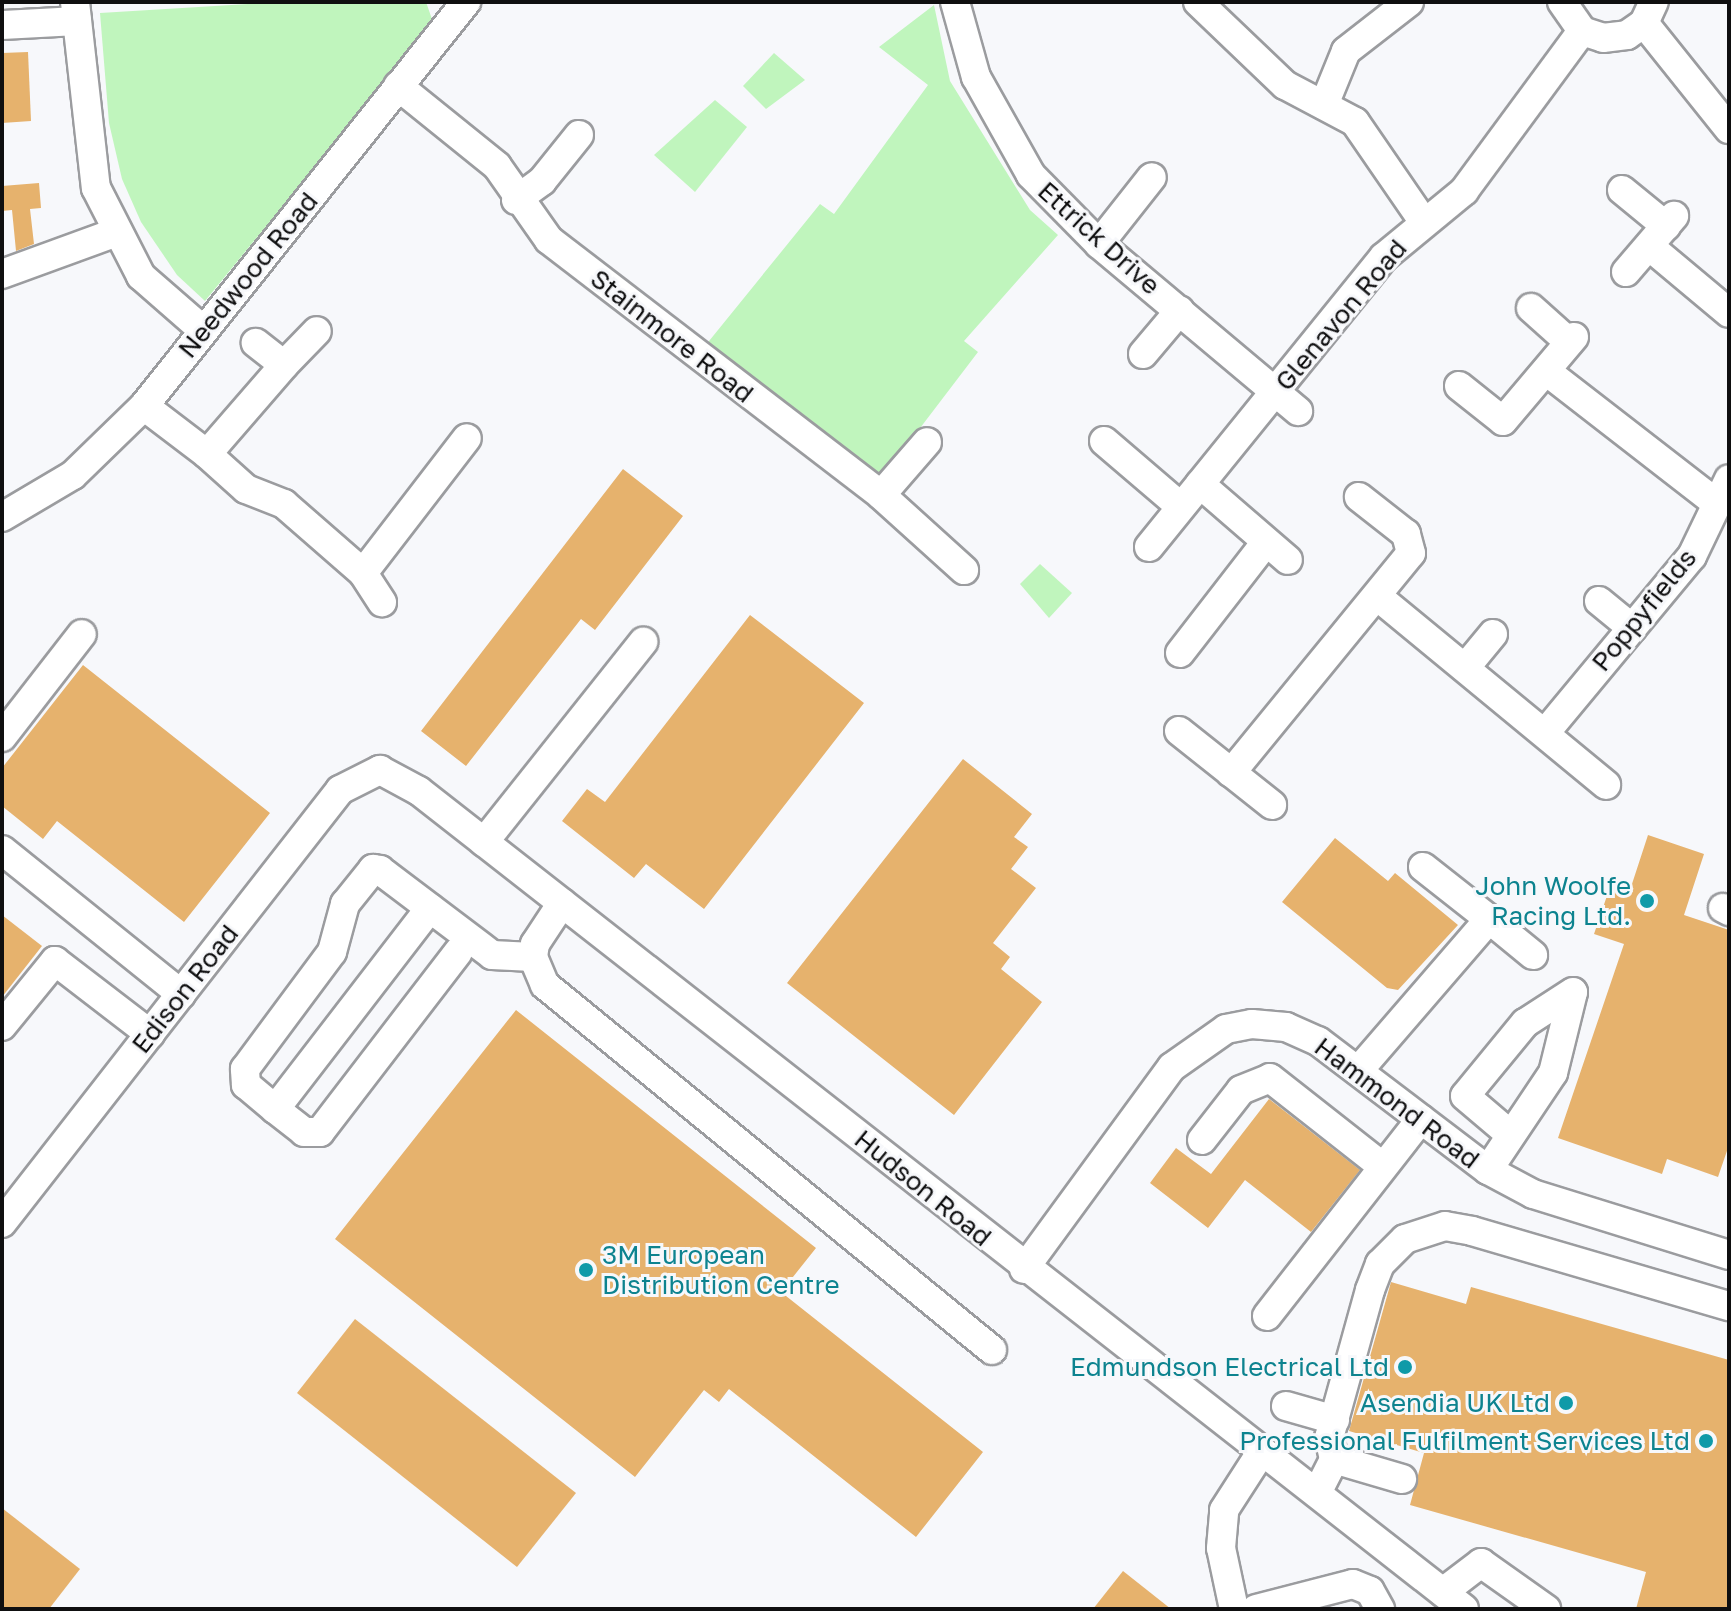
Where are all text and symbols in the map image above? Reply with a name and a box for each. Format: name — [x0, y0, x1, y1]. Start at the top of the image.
street label: Ettrick Drive — [1032, 175, 1166, 301]
street label: Needwood Road — [172, 186, 324, 364]
street label: Glenavon Road — [1269, 233, 1413, 397]
street label: Stainmore Road — [584, 263, 760, 409]
street label: Poppyfields — [1585, 543, 1703, 677]
place label: John Woolfe Racing Ltd. — [1475, 870, 1631, 932]
marker: John Woolfe Racing Ltd. — [1638, 892, 1656, 910]
street label: Edison Road — [125, 919, 245, 1059]
street label: Hammond Road — [1308, 1031, 1486, 1175]
street label: Hudson Road — [848, 1123, 998, 1253]
place label: 3M European Distribution Centre — [602, 1239, 839, 1300]
marker: 3M European Distribution Centre — [577, 1261, 595, 1279]
place label: Edmundson Electrical Ltd — [1070, 1351, 1389, 1383]
marker: Edmundson Electrical Ltd — [1396, 1358, 1414, 1376]
place label: Asendia UK Ltd — [1360, 1387, 1550, 1419]
marker: Asendia UK Ltd — [1557, 1394, 1575, 1412]
place label: Professional Fulfilment Services Ltd — [1239, 1425, 1690, 1457]
marker: Professional Fulfilment Services Ltd — [1697, 1432, 1715, 1450]

